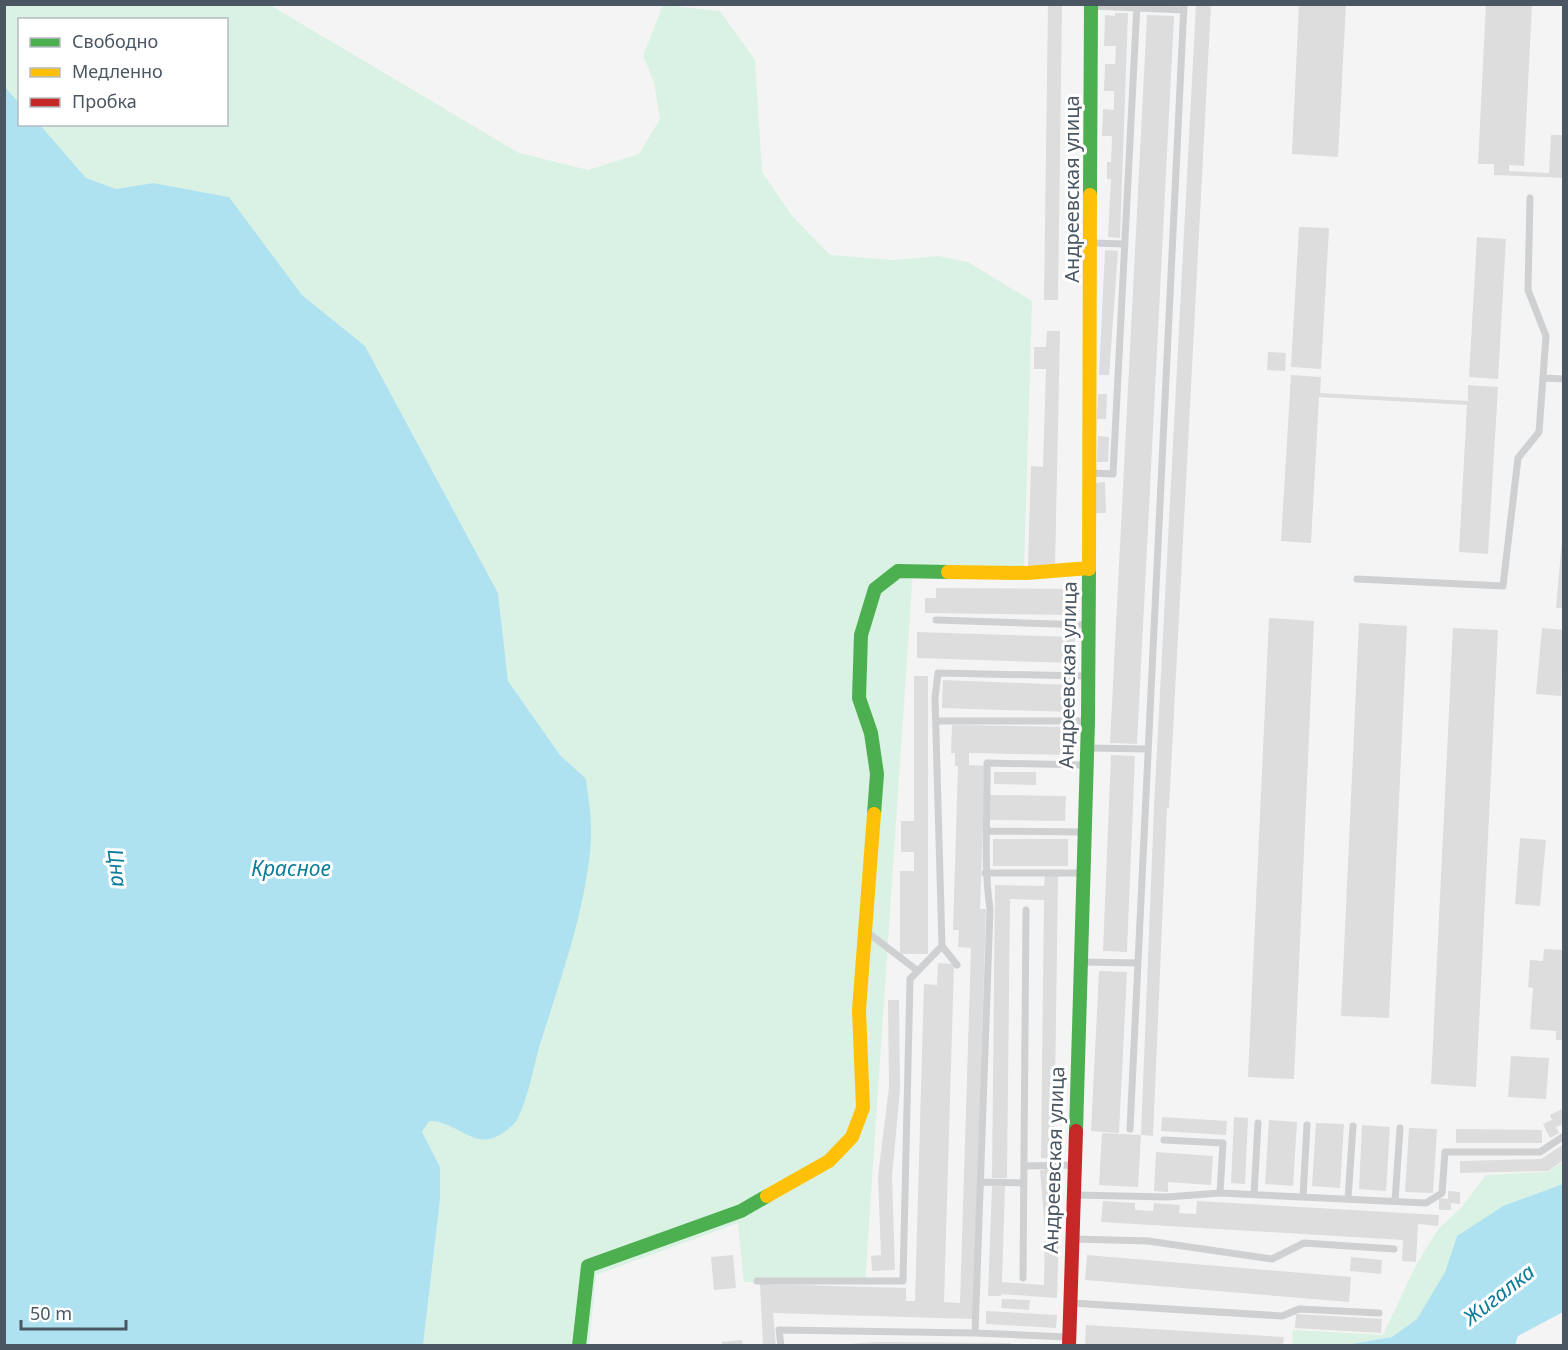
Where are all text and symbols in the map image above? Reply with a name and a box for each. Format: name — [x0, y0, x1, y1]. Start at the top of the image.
legend — [18, 18, 228, 126]
text: Свободно — [72, 29, 158, 53]
text: Медленно — [72, 59, 163, 83]
text: Пробка — [72, 89, 137, 113]
street label: Андреевская улица — [1058, 95, 1085, 283]
street label: Андреевская улица — [1052, 581, 1083, 769]
water label: Цна — [101, 847, 135, 889]
water label: Красное — [251, 854, 331, 882]
street label: Андреевская улица — [1037, 1066, 1070, 1254]
water label: Жигалка — [1455, 1257, 1540, 1332]
scale bar — [21, 1293, 126, 1331]
text: 50 m — [30, 1301, 72, 1325]

